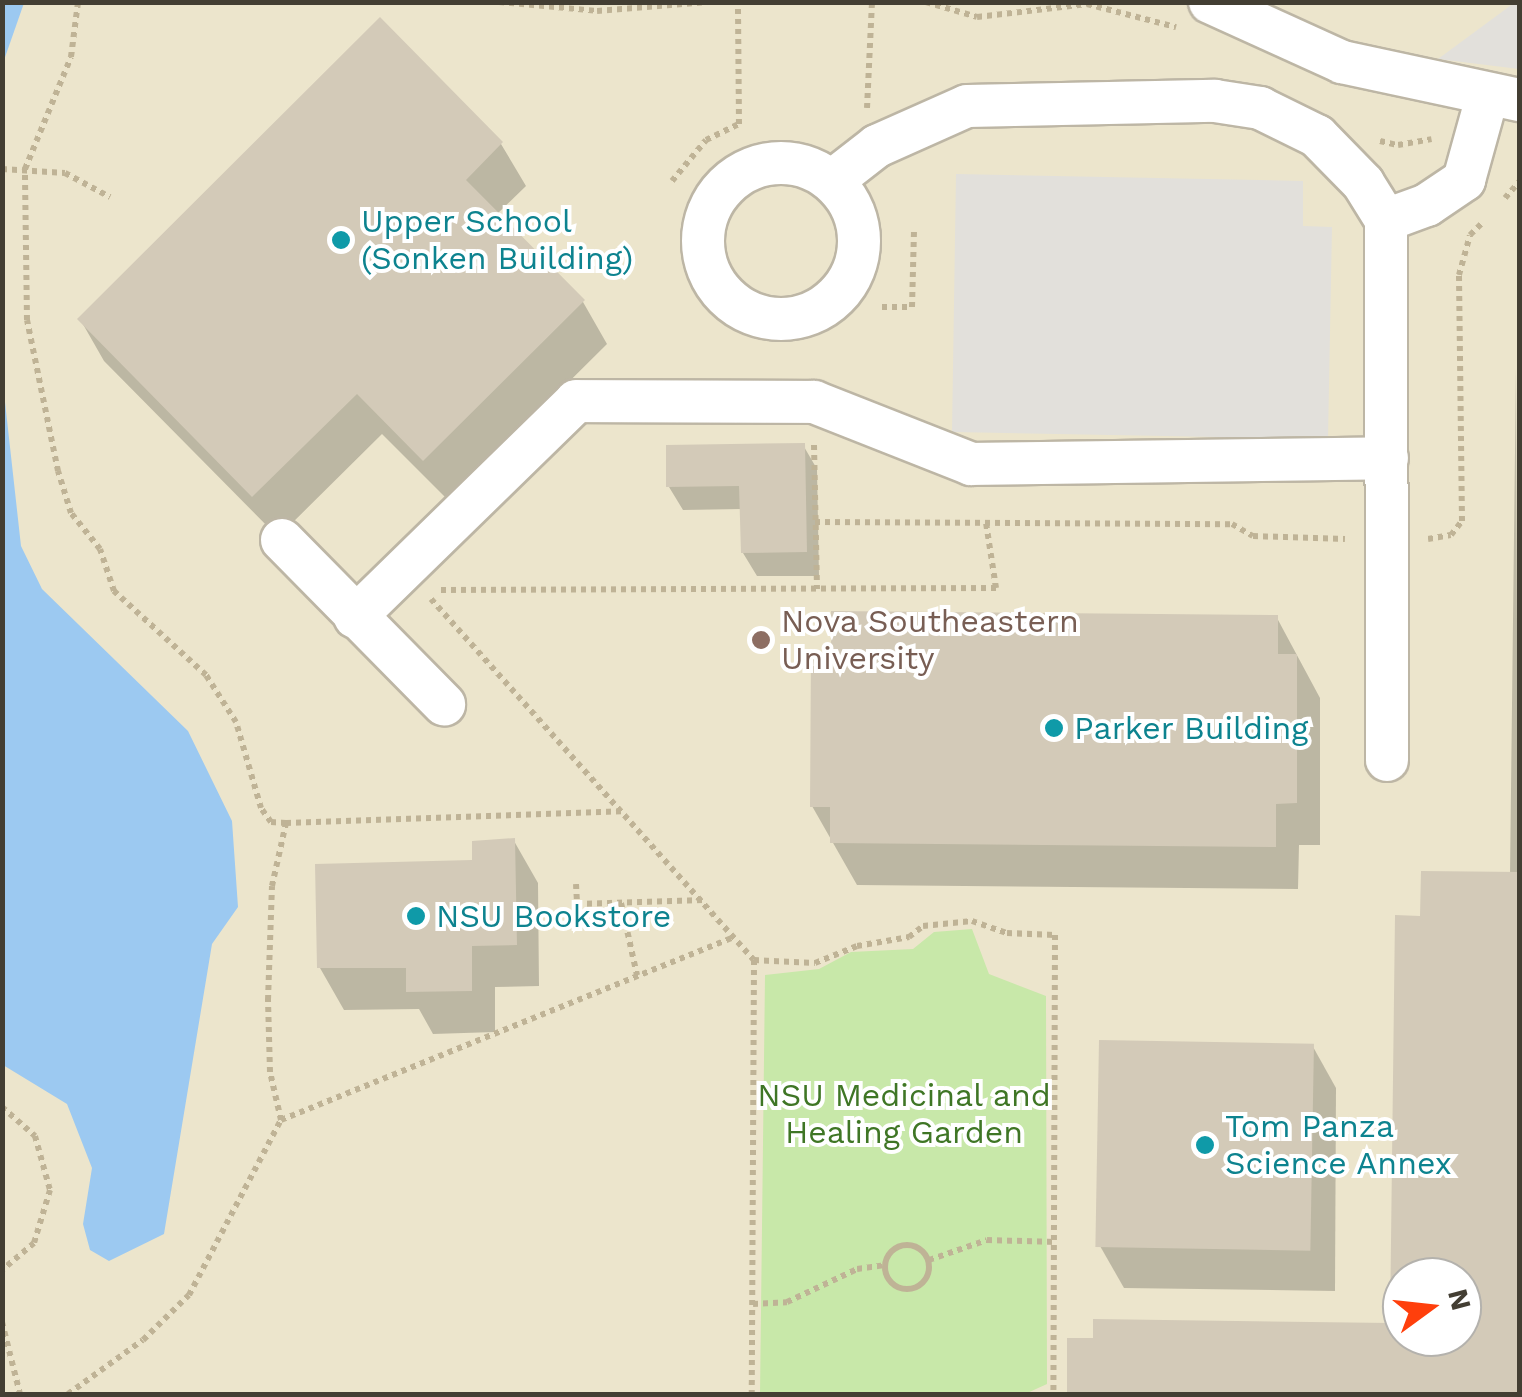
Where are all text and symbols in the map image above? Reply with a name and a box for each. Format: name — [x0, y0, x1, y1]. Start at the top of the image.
place label: Upper School (Sonken Building) — [361, 203, 633, 278]
marker: Upper School (Sonken Building) — [330, 229, 352, 251]
place label: Nova Southeastern University — [781, 603, 1080, 678]
marker: Nova Southeastern University — [750, 629, 772, 651]
place label: Parker Building — [1074, 709, 1309, 747]
marker: Parker Building — [1043, 717, 1065, 739]
place label: NSU Bookstore — [436, 897, 671, 935]
marker: NSU Bookstore — [405, 905, 427, 927]
park label: NSU Medicinal and Healing Garden — [757, 1077, 1051, 1152]
place label: Tom Panza Science Annex — [1225, 1108, 1453, 1183]
marker: Tom Panza Science Annex — [1194, 1134, 1216, 1156]
north arrow — [1382, 1257, 1482, 1357]
text: N — [1441, 1285, 1478, 1314]

